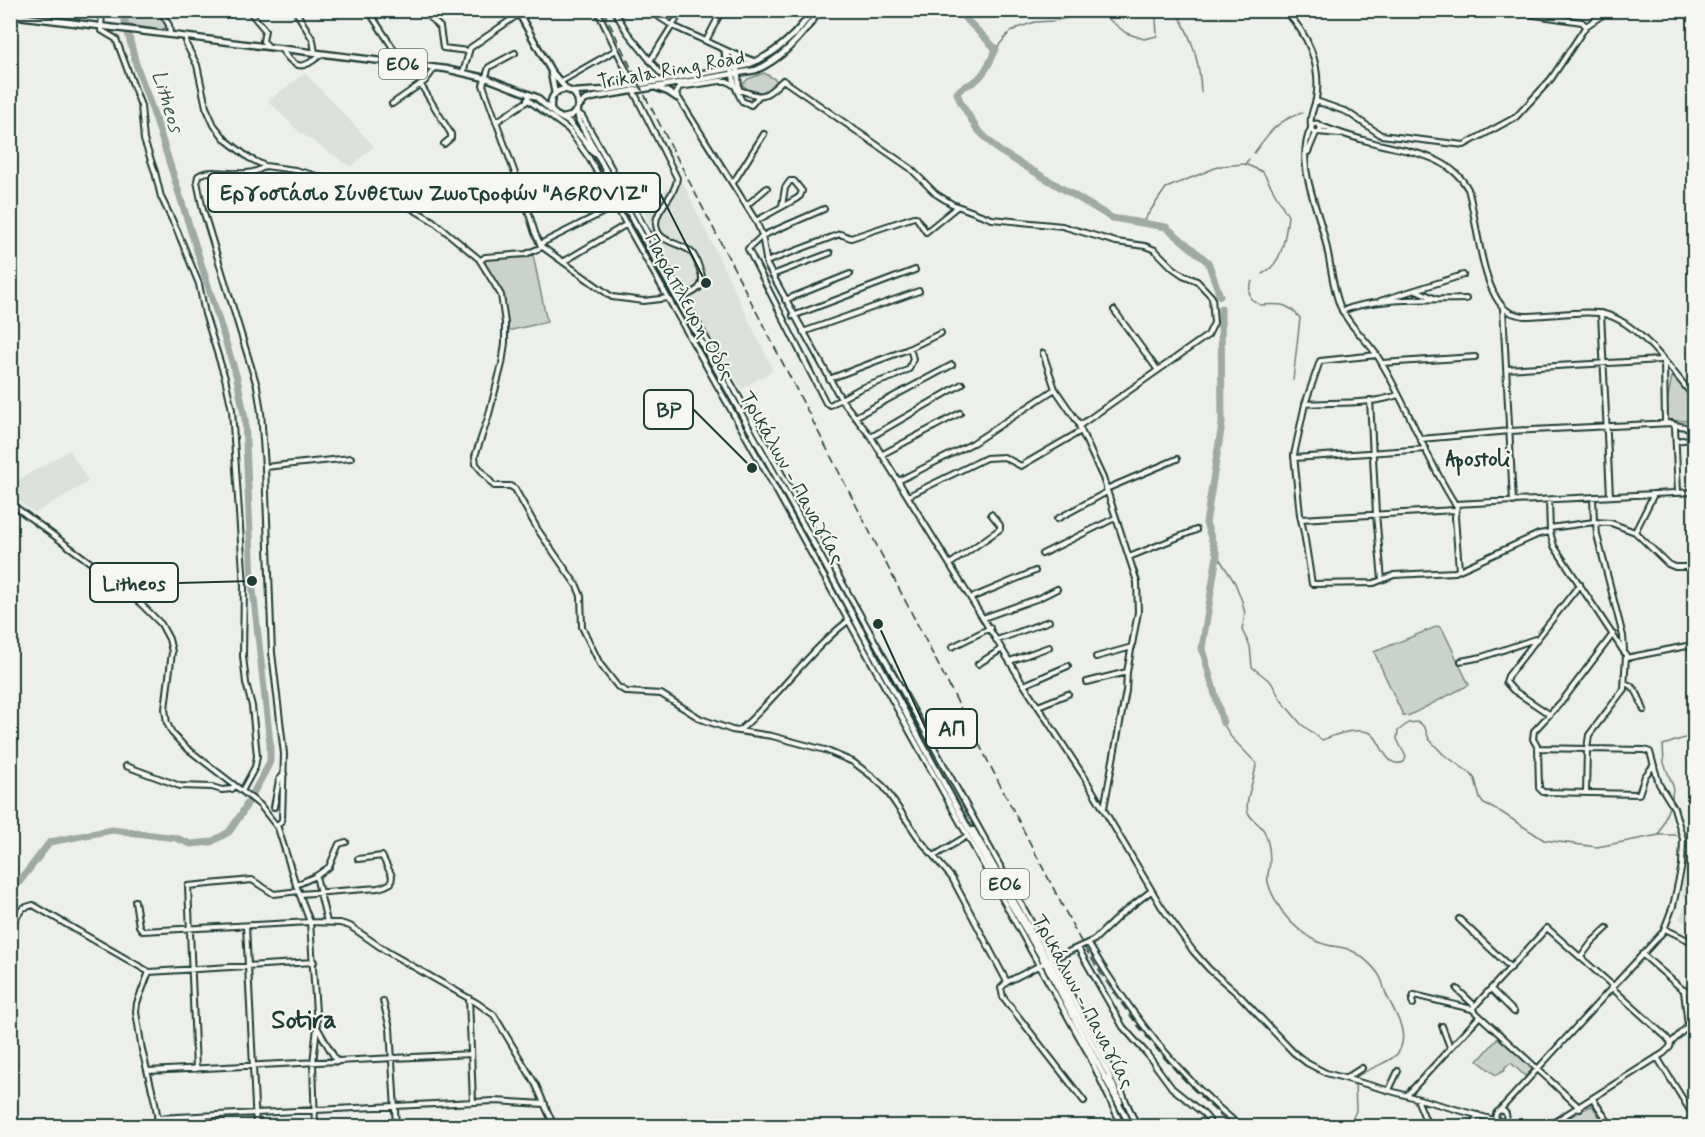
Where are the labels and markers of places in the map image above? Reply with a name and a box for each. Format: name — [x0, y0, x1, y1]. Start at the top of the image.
callout: Εργοστάσιο Σύνθετων Ζωοτροφών "AGROVIZ" — [208, 173, 660, 212]
callout: BP — [644, 390, 693, 429]
callout: Litheos — [90, 563, 178, 602]
callout: ΑΠ — [926, 709, 977, 748]

